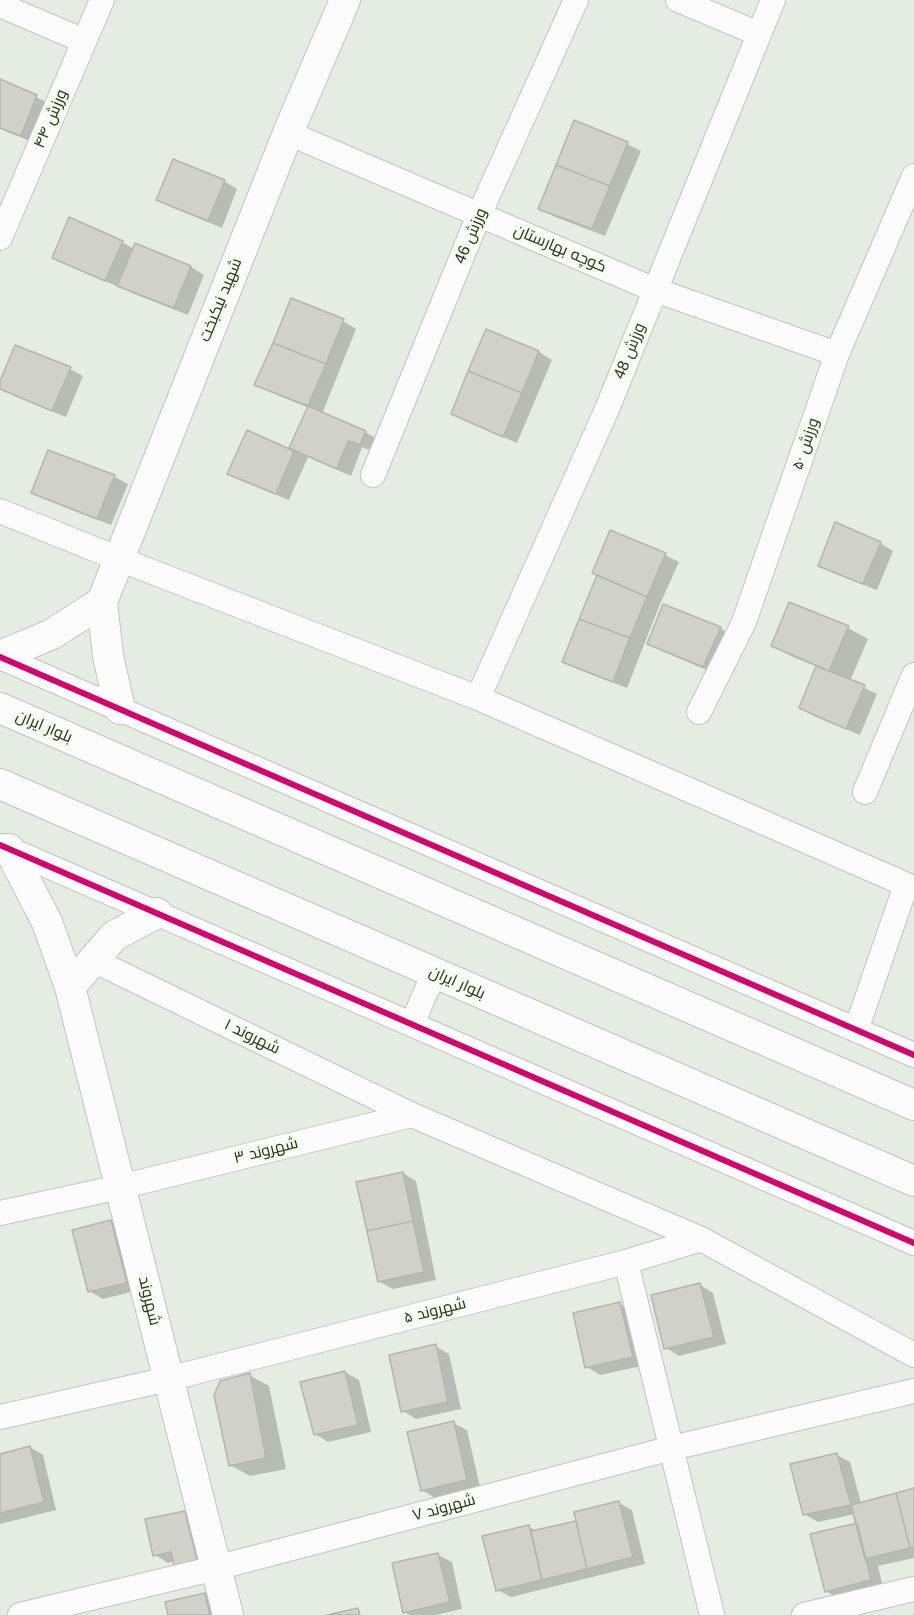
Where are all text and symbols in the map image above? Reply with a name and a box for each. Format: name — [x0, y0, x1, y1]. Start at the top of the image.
street label: ورزش ۴۴ — [30, 87, 72, 151]
street label: ورزش 46 — [451, 205, 491, 267]
street label: کوچه بهارستان — [511, 221, 609, 277]
street label: شهید نیکبخت — [196, 255, 246, 345]
street label: ورزش 48 — [610, 320, 650, 382]
street label: ورزش ۵٠ — [788, 415, 824, 473]
street label: بلوار ایران — [13, 706, 75, 748]
street label: بلوار ایران — [426, 962, 488, 1004]
street label: شهروند ۱ — [221, 1015, 283, 1059]
street label: شهروند ۳ — [232, 1134, 300, 1168]
street label: شهروند — [134, 1274, 164, 1328]
street label: شهروند ۵ — [402, 1294, 468, 1328]
street label: شهروند ۷ — [410, 1490, 478, 1526]

